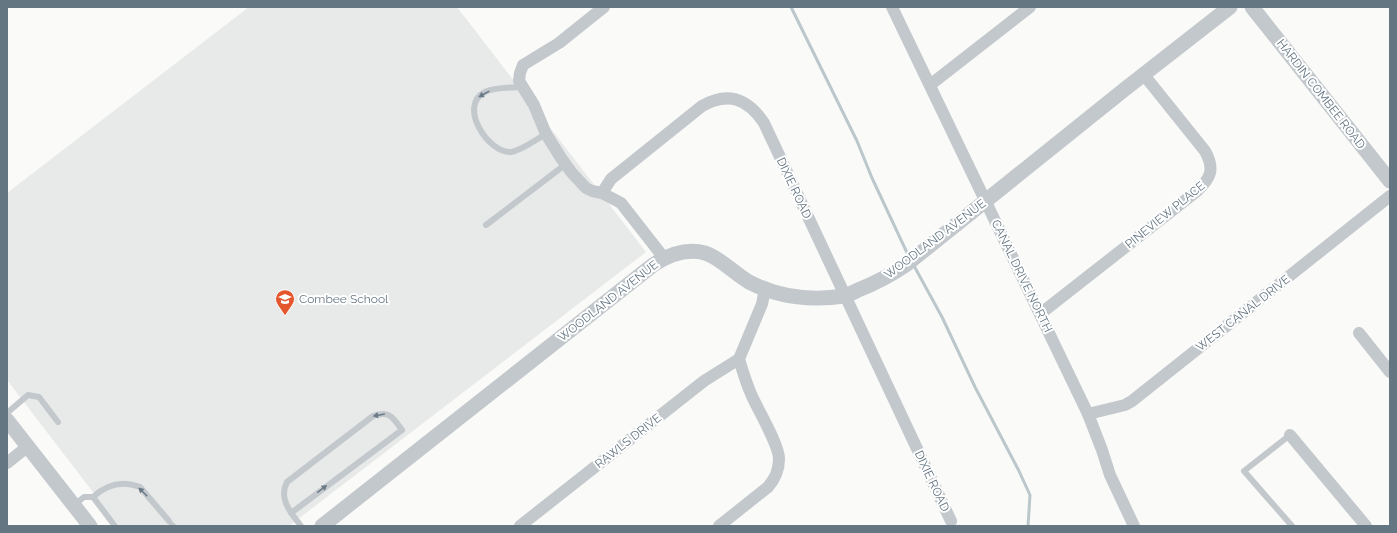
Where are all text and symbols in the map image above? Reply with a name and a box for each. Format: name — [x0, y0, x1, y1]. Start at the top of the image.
street label: HARDIN COMBEE ROAD — [1274, 36, 1368, 152]
one-way arrow — [478, 91, 490, 97]
street label: DIXIE ROAD — [774, 155, 814, 221]
street label: PINEVIEW PLACE — [1122, 179, 1208, 251]
street label: WOODLAND AVENUE — [882, 196, 988, 282]
street label: CANAL DRIVE NORTH — [989, 217, 1055, 335]
street label: WOODLAND AVENUE — [555, 258, 661, 344]
street label: WEST CANAL DRIVE — [1193, 272, 1293, 354]
school or university icon: Combee School — [274, 288, 296, 316]
place label: Combee School — [299, 292, 389, 306]
street label: RAWLS DRIVE — [592, 411, 664, 471]
one-way arrow — [373, 412, 385, 418]
street label: DIXIE ROAD — [912, 448, 952, 514]
one-way arrow — [317, 485, 328, 494]
one-way arrow — [138, 487, 148, 497]

